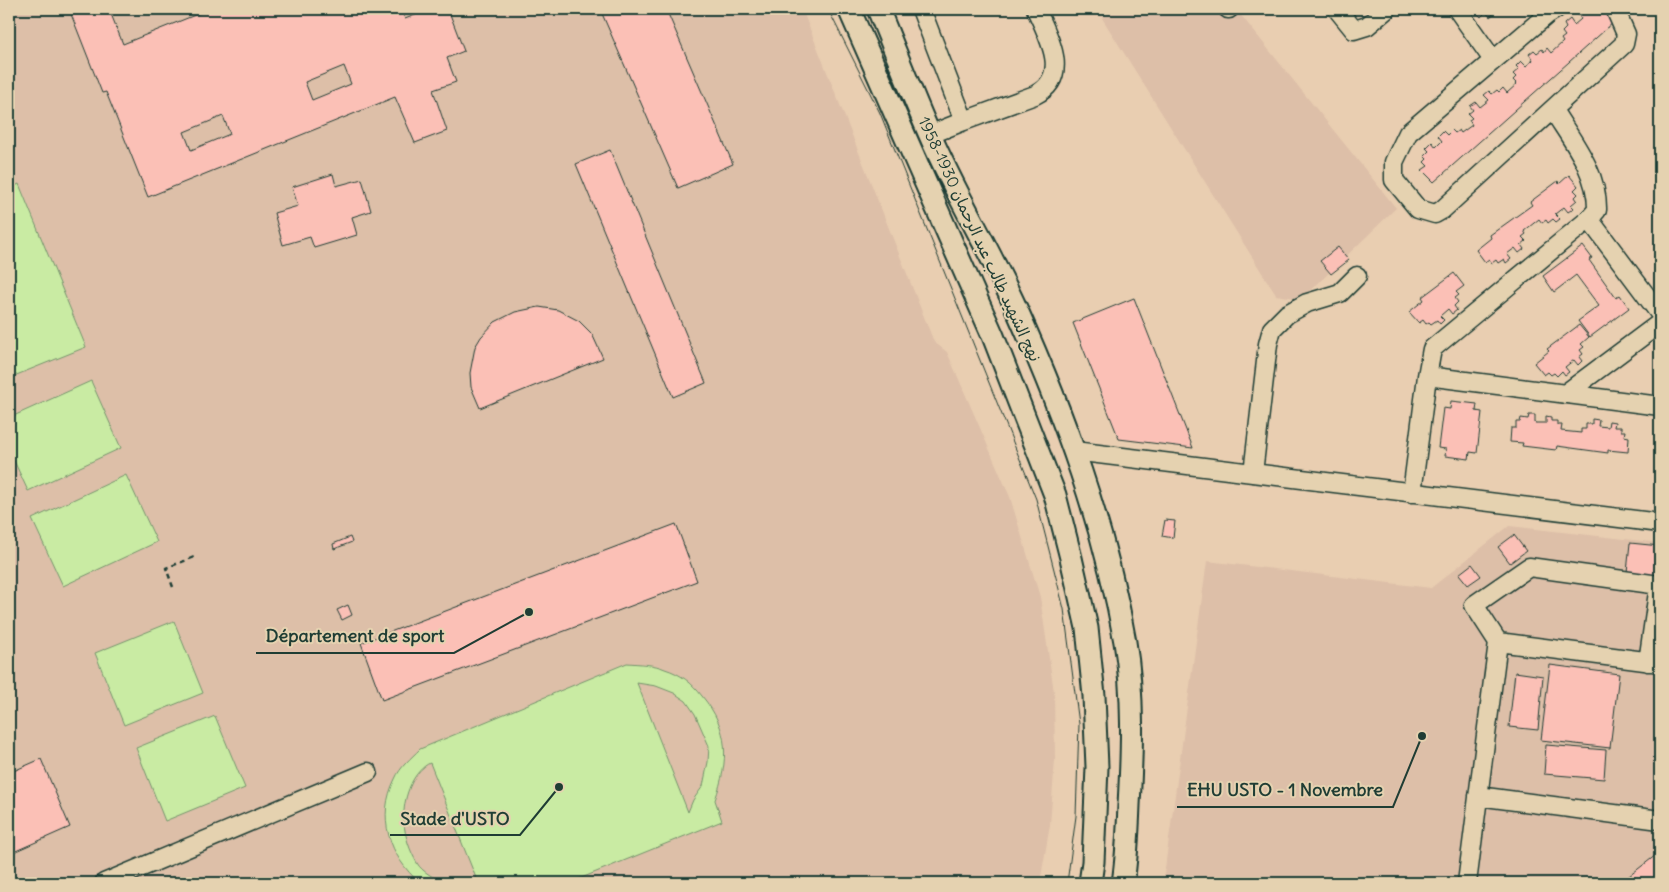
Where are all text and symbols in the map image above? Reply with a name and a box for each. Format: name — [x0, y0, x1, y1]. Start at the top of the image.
street label: نهج الشهيد طالب عبد الرحمان 1930-1958 — [913, 113, 1046, 365]
callout: Département de sport — [256, 620, 454, 653]
text: Département de sport — [266, 624, 445, 647]
callout: EHU USTO - 1 Novembre — [1177, 774, 1393, 807]
text: EHU USTO - 1 Novembre — [1187, 778, 1383, 801]
callout: Stade d'USTO — [390, 802, 520, 835]
text: Stade d'USTO — [400, 807, 510, 830]

